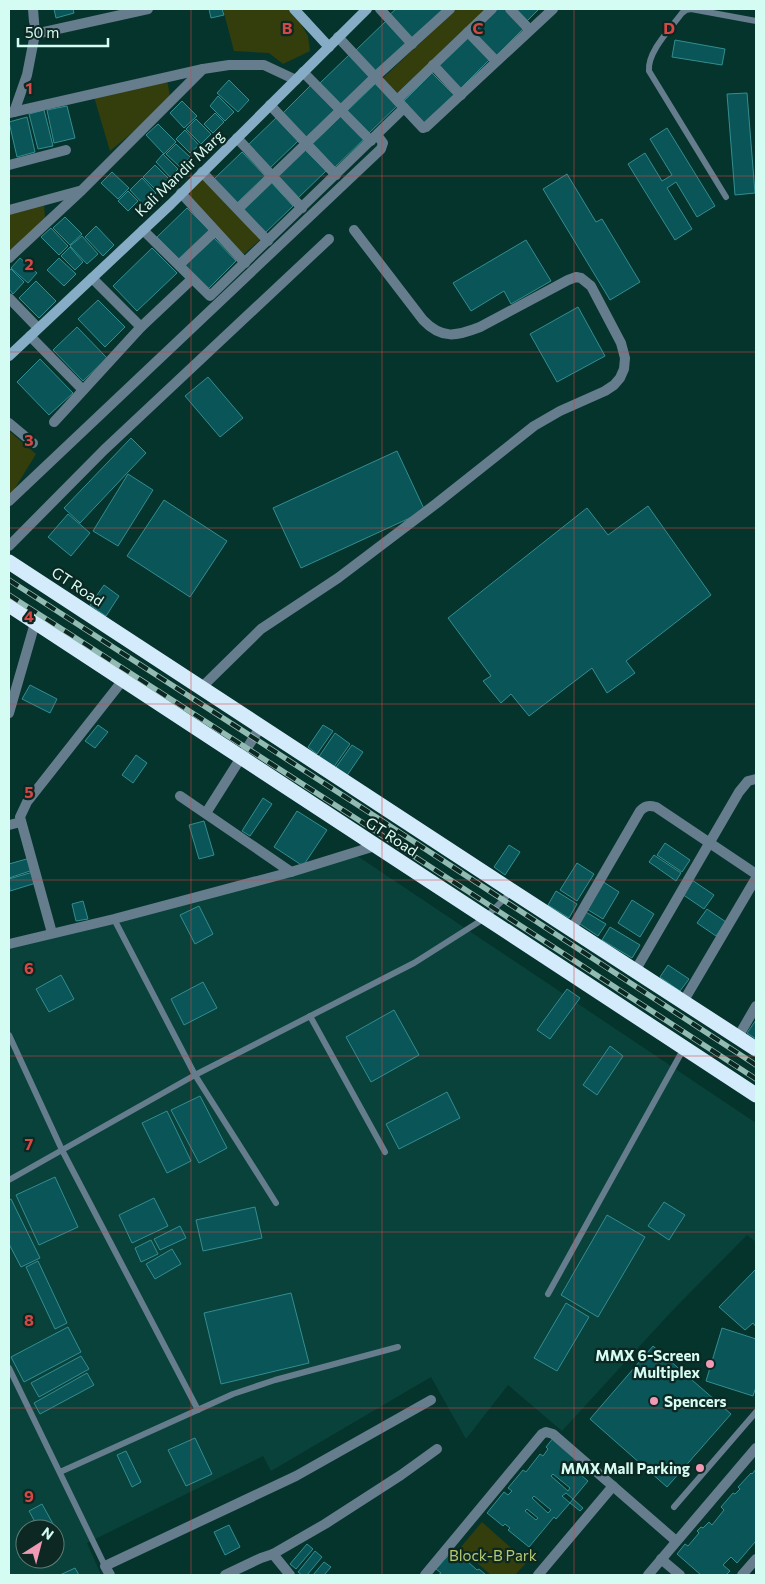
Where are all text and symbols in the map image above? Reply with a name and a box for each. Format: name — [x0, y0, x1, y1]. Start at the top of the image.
scale bar — [18, 15, 108, 47]
text: B — [282, 18, 293, 37]
text: C — [473, 18, 484, 37]
text: D — [663, 18, 675, 37]
text: 50 m — [25, 23, 59, 41]
text: 1 — [25, 78, 33, 97]
street label: Kali Mandir Marg — [131, 126, 227, 220]
text: 2 — [24, 254, 34, 273]
text: 3 — [24, 430, 34, 449]
street label: GT Road — [49, 563, 107, 609]
text: 4 — [24, 606, 34, 625]
text: 5 — [24, 782, 34, 801]
street label: GT Road — [363, 813, 421, 859]
text: 6 — [24, 958, 34, 977]
text: 7 — [25, 1134, 34, 1153]
text: 8 — [24, 1310, 34, 1329]
place label: MMX 6-Screen Multiplex — [595, 1346, 700, 1381]
marker: MMX 6-Screen Multiplex — [704, 1358, 716, 1370]
place label: Spencers — [664, 1392, 727, 1410]
marker: Spencers — [648, 1395, 660, 1407]
place label: MMX Mall Parking — [561, 1459, 690, 1477]
marker: MMX Mall Parking — [694, 1462, 706, 1474]
text: 9 — [24, 1486, 34, 1505]
north arrow — [15, 1519, 65, 1569]
text: N — [39, 1523, 57, 1543]
park label: Block-B Park — [449, 1546, 537, 1564]

